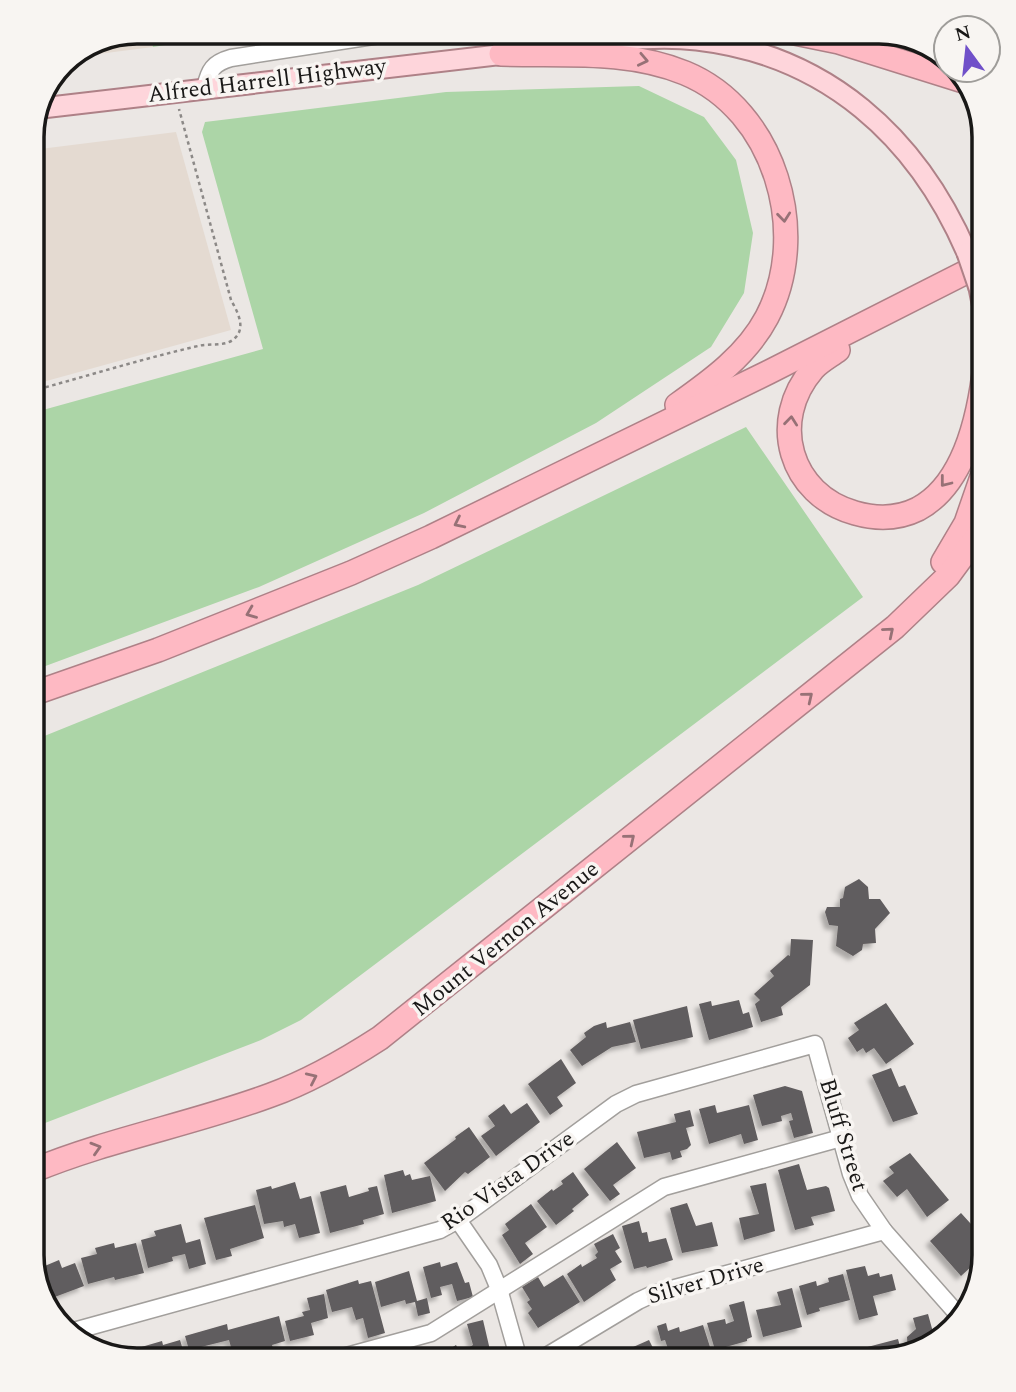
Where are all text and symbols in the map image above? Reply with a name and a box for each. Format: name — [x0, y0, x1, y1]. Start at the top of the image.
north arrow — [932, 14, 1002, 84]
text: N — [952, 18, 974, 50]
street label: Alfred Harrell Highway — [146, 49, 389, 113]
one-way arrow — [637, 52, 649, 67]
one-way arrow — [776, 212, 791, 223]
one-way arrow — [783, 415, 798, 427]
one-way arrow — [941, 474, 953, 487]
one-way arrow — [454, 515, 466, 529]
one-way arrow — [245, 605, 257, 619]
one-way arrow — [880, 628, 893, 640]
one-way arrow — [800, 692, 813, 705]
one-way arrow — [622, 835, 635, 847]
street label: Mount Vernon Avenue — [405, 853, 607, 1025]
one-way arrow — [305, 1072, 317, 1086]
street label: Bluff Street — [809, 1074, 877, 1196]
street label: Rio Vista Drive — [434, 1122, 582, 1240]
one-way arrow — [89, 1142, 101, 1157]
street label: Silver Drive — [644, 1248, 768, 1314]

